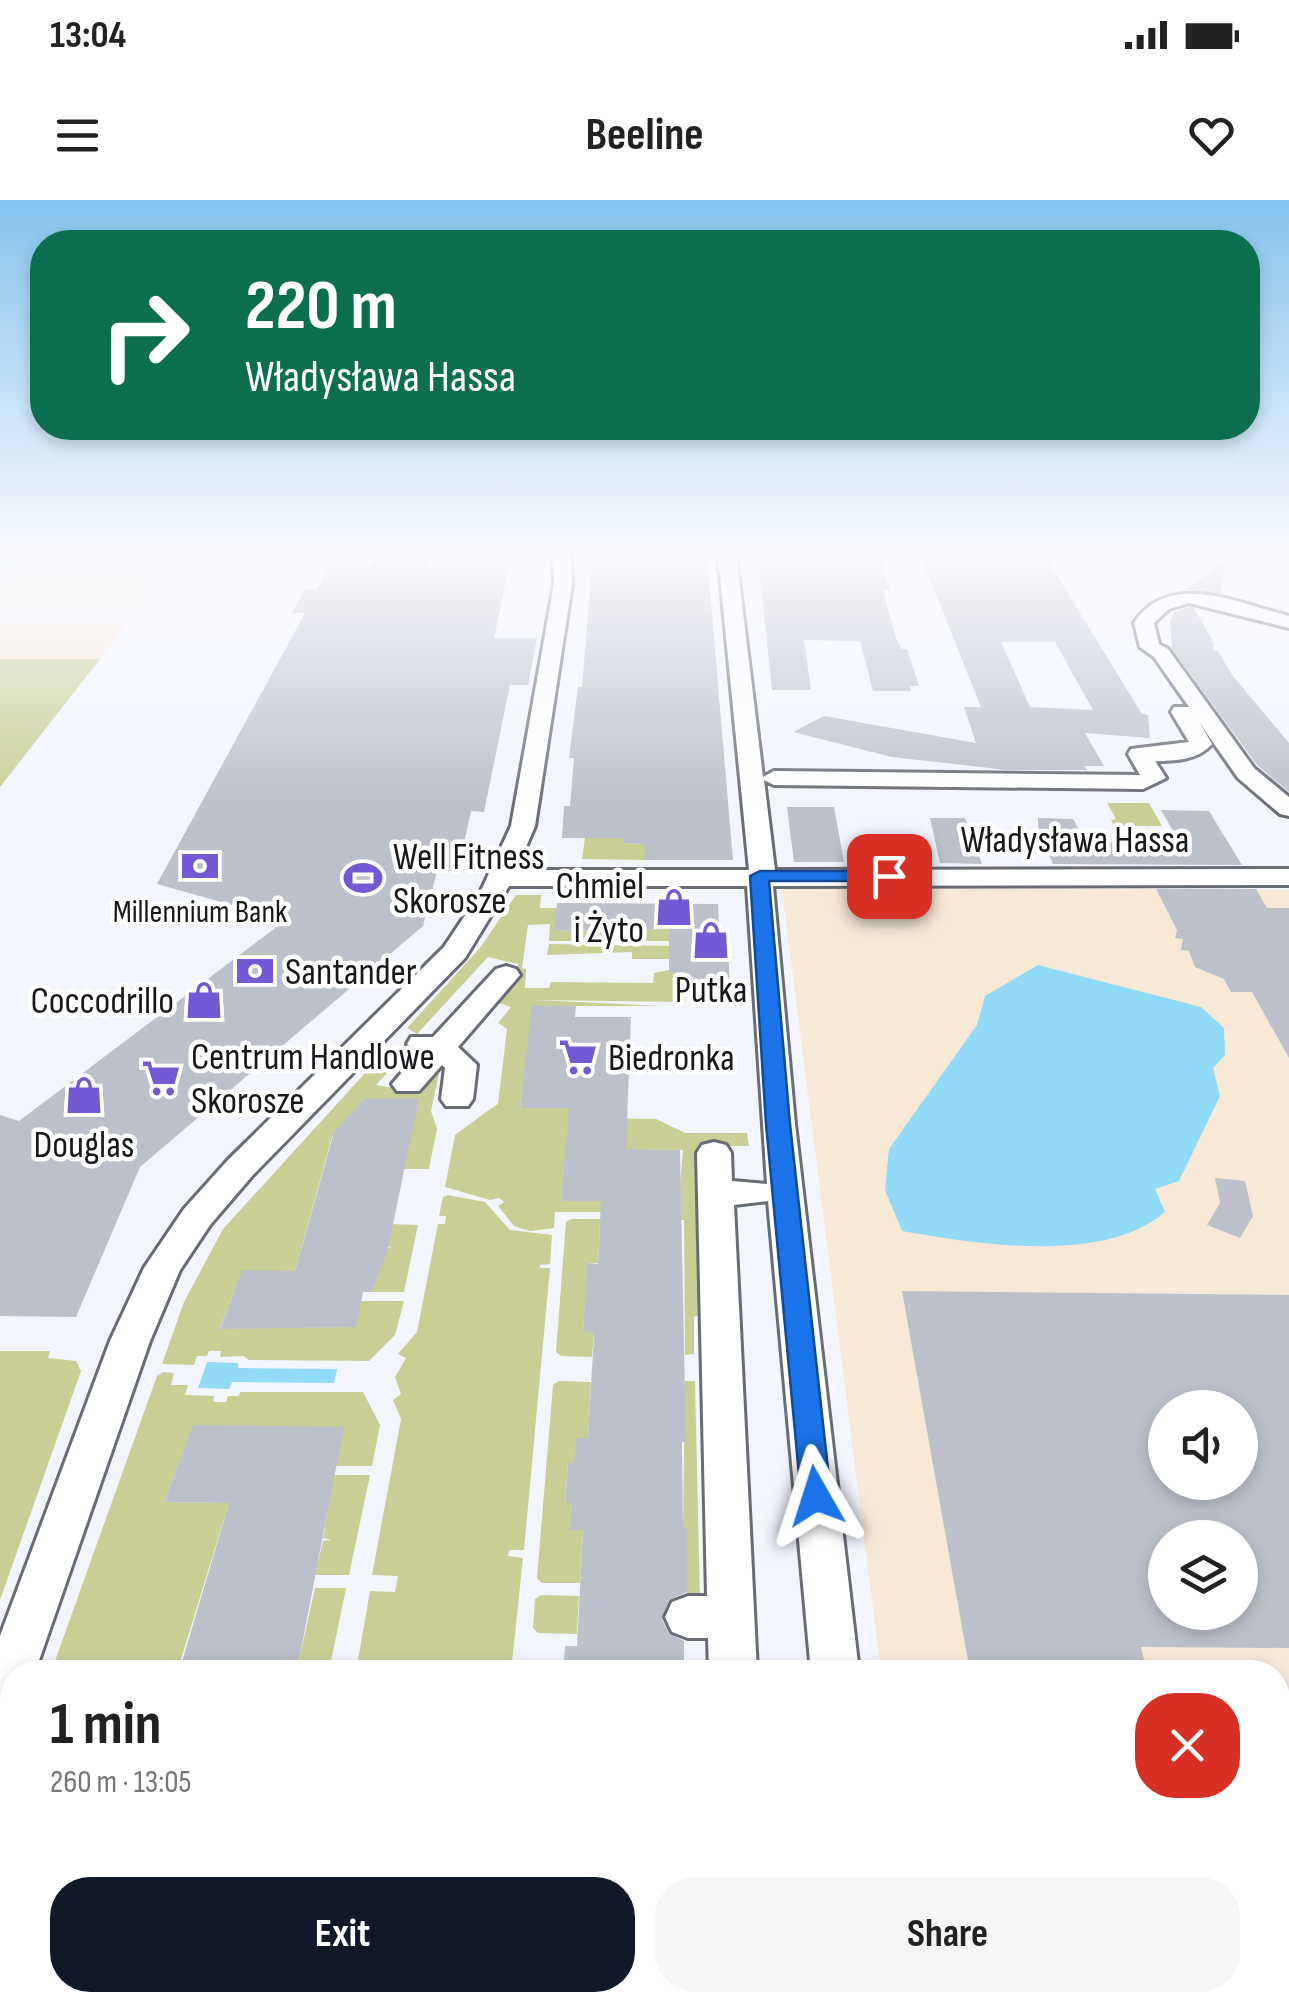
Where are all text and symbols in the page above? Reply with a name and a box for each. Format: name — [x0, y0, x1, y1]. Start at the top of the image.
text: 13:04 — [50, 13, 126, 58]
icon: menu — [50, 108, 105, 163]
text: Beeline — [586, 108, 703, 163]
icon: heart — [1184, 108, 1239, 163]
text: 220 m — [245, 265, 397, 349]
icon: right — [80, 270, 210, 400]
text: Władysława Hassa — [245, 350, 516, 405]
street label: Władysława Hassa — [961, 818, 1189, 863]
pin — [847, 834, 932, 919]
place label: Well Fitness Skorosze — [393, 835, 545, 924]
bank icon: Millennium Bank — [179, 845, 221, 887]
icon: arrive — [862, 849, 917, 904]
sports icon: Well Fitness Skorosze — [342, 857, 384, 899]
place label: Chmiel i Żyto — [555, 864, 644, 953]
shop icon: Chmiel i Żyto — [653, 886, 695, 928]
place label: Millennium Bank — [113, 893, 287, 932]
shop icon: Putka — [690, 919, 732, 961]
bank icon: Santander — [234, 950, 276, 992]
place label: Santander — [285, 950, 417, 995]
place label: Putka — [675, 968, 747, 1013]
place label: Coccodrillo — [31, 979, 174, 1024]
shop icon: Coccodrillo — [183, 979, 225, 1021]
place label: Centrum Handlowe Skorosze — [191, 1035, 435, 1124]
supermarket icon: Biedronka — [557, 1036, 599, 1078]
place label: Biedronka — [608, 1036, 735, 1081]
supermarket icon: Centrum Handlowe Skorosze — [140, 1057, 182, 1099]
shop icon: Douglas — [63, 1074, 105, 1116]
place label: Douglas — [34, 1123, 134, 1168]
map controls — [1148, 1390, 1258, 1630]
button: sound — [1148, 1390, 1258, 1500]
position arrow — [764, 1444, 868, 1548]
button: layers — [1148, 1520, 1258, 1630]
text: 1 min — [50, 1689, 162, 1761]
button: close — [1135, 1693, 1240, 1798]
text: 260 m · 13:05 — [50, 1763, 191, 1802]
button: Exit — [50, 1877, 635, 1992]
button: Share — [655, 1877, 1240, 1992]

